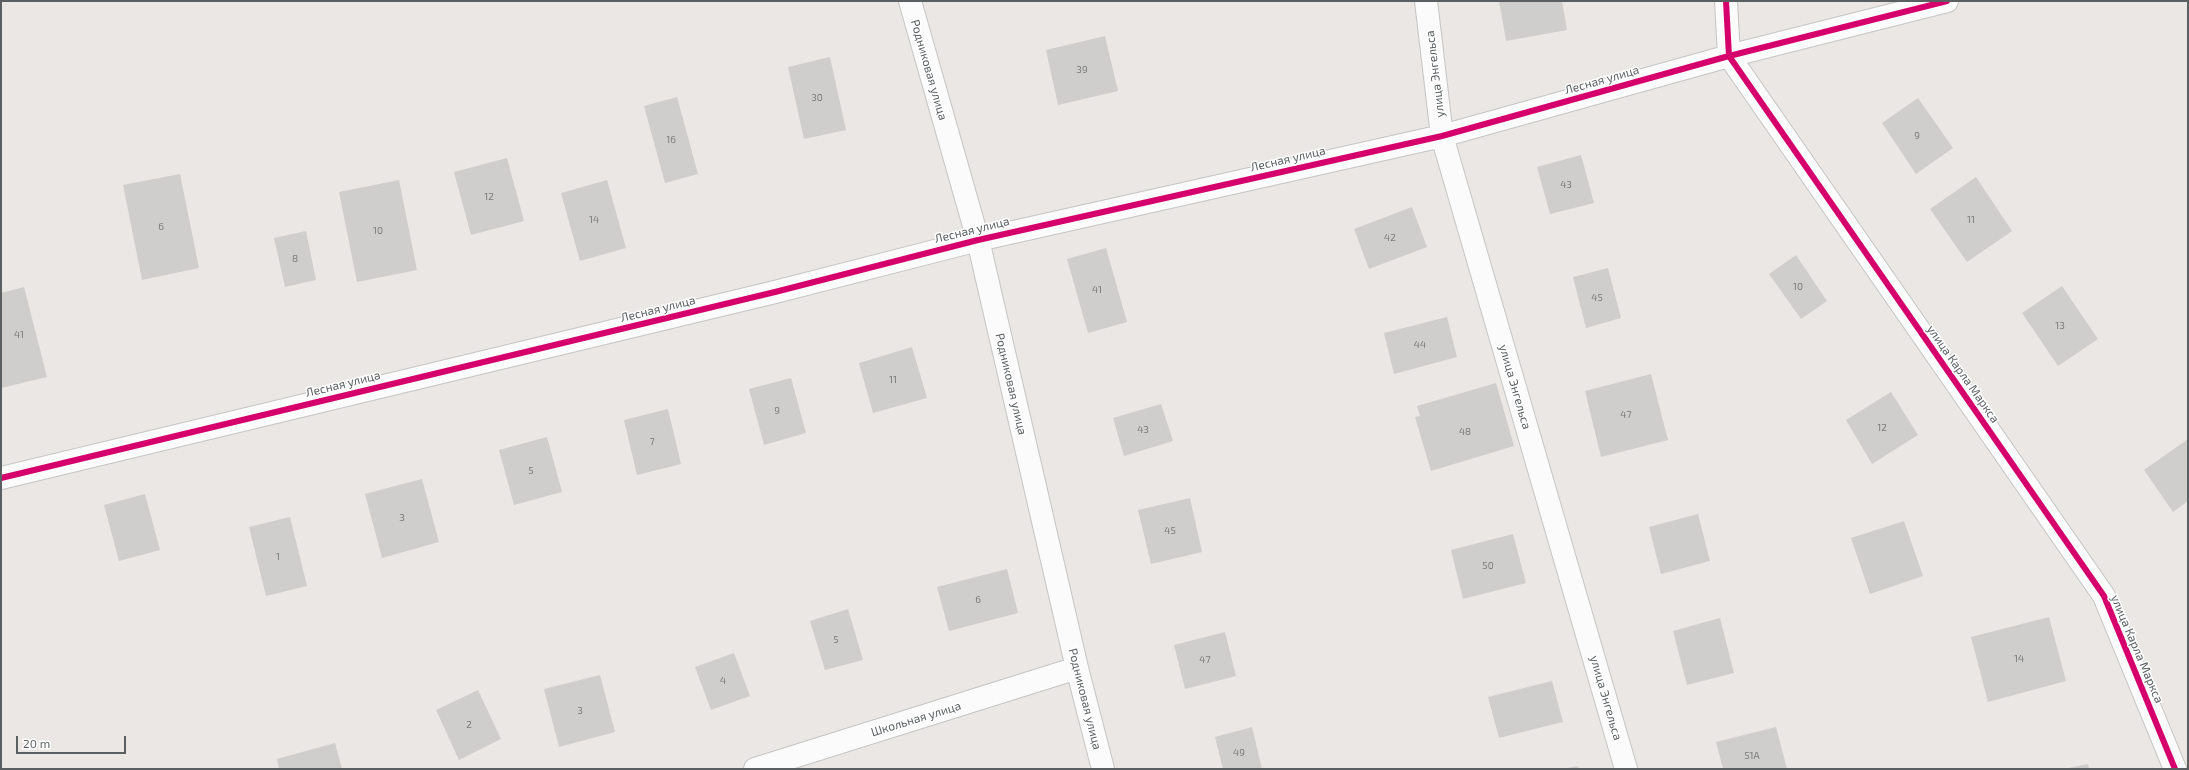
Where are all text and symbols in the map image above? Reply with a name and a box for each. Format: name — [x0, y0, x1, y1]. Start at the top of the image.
street label: Родниковая улица — [908, 18, 950, 122]
street label: улица Энгельса — [1423, 30, 1447, 118]
street label: Лесная улица — [1563, 63, 1641, 97]
house number: 39 — [1076, 64, 1088, 76]
house number: 30 — [811, 92, 823, 104]
house number: 9 — [1914, 130, 1920, 142]
house number: 16 — [666, 134, 676, 146]
street label: Лесная улица — [1249, 143, 1327, 175]
house number: 43 — [1560, 179, 1572, 191]
house number: 12 — [484, 191, 494, 203]
house number: 14 — [589, 214, 599, 226]
street label: Лесная улица — [933, 214, 1011, 246]
house number: 11 — [1967, 214, 1975, 226]
house number: 6 — [158, 221, 164, 233]
house number: 10 — [373, 225, 383, 237]
house number: 42 — [1384, 232, 1396, 244]
house number: 8 — [292, 253, 298, 265]
house number: 10 — [1793, 281, 1803, 293]
house number: 41 — [1092, 284, 1102, 296]
house number: 45 — [1591, 292, 1603, 304]
street label: Лесная улица — [619, 293, 697, 325]
house number: 13 — [2055, 320, 2065, 332]
street label: улица Карла Маркса — [1924, 322, 2002, 426]
house number: 41 — [14, 329, 24, 341]
street label: Родниковая улица — [992, 332, 1030, 436]
house number: 44 — [1414, 339, 1426, 351]
street label: улица Энгельса — [1496, 343, 1534, 431]
street label: Лесная улица — [304, 368, 382, 400]
house number: 11 — [889, 374, 897, 386]
house number: 9 — [774, 405, 780, 417]
house number: 47 — [1620, 409, 1632, 421]
house number: 12 — [1877, 422, 1887, 434]
house number: 43 — [1137, 424, 1149, 436]
house number: 48 — [1459, 426, 1471, 438]
house number: 7 — [649, 436, 655, 448]
house number: 5 — [528, 465, 534, 477]
house number: 3 — [399, 512, 405, 524]
house number: 45 — [1164, 525, 1176, 537]
house number: 1 — [276, 551, 280, 563]
house number: 50 — [1482, 560, 1494, 572]
street label: улица Карла Маркса — [2108, 593, 2166, 705]
house number: 6 — [975, 594, 981, 606]
house number: 5 — [833, 634, 839, 646]
street label: Родниковая улица — [1065, 647, 1105, 751]
house number: 14 — [2014, 653, 2024, 665]
house number: 47 — [1199, 654, 1211, 666]
street label: улица Энгельса — [1587, 654, 1625, 742]
house number: 4 — [720, 675, 726, 687]
street label: Школьная улица — [869, 698, 963, 740]
house number: 3 — [577, 705, 583, 717]
house number: 2 — [466, 719, 472, 731]
scale bar — [18, 728, 128, 754]
text: 20 m — [23, 736, 50, 750]
house number: 49 — [1233, 747, 1245, 759]
house number: 51А — [1744, 750, 1760, 762]

